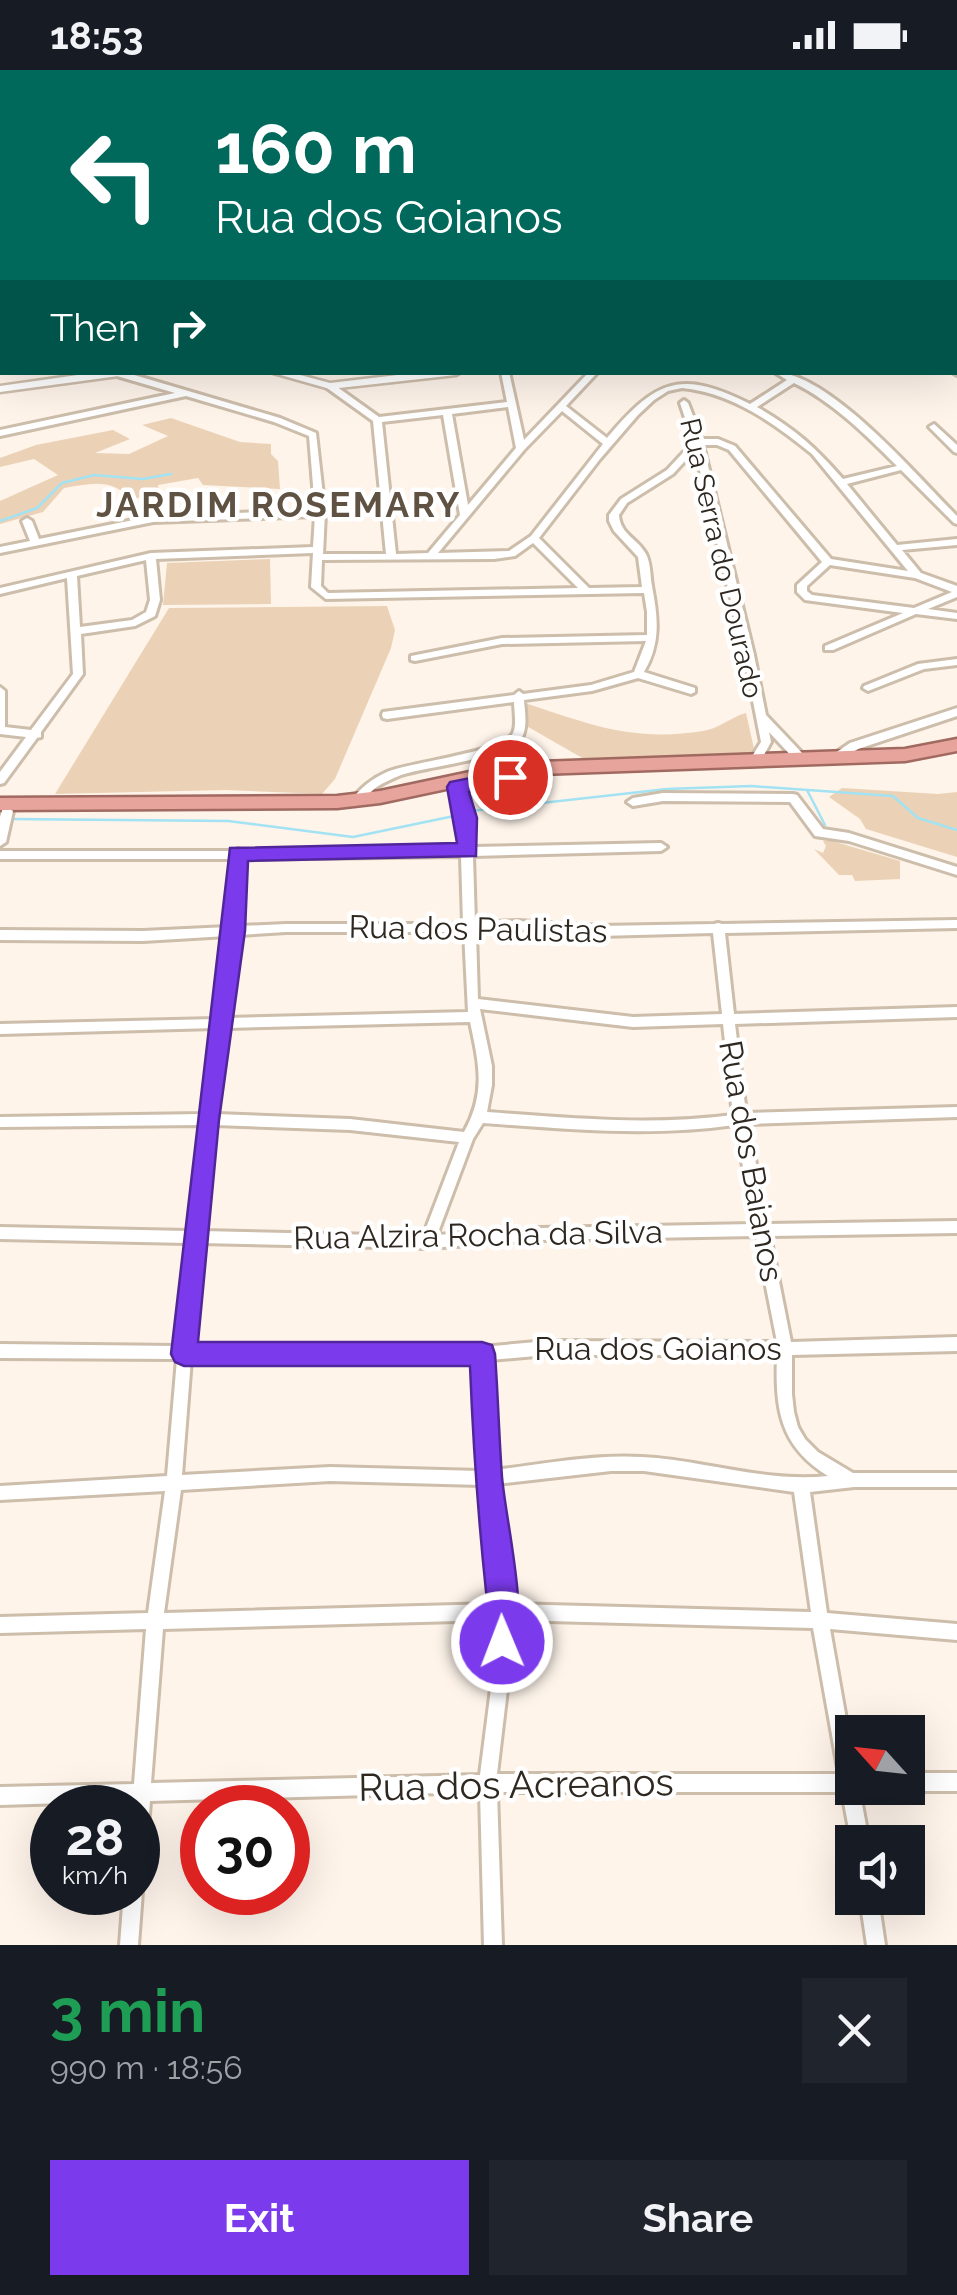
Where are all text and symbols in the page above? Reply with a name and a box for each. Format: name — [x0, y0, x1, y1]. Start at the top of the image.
text: 18:53 — [50, 13, 143, 58]
text: 160 m — [215, 107, 417, 189]
icon: left — [50, 110, 180, 240]
text: Rua dos Goianos — [215, 191, 563, 244]
icon: right — [160, 300, 215, 355]
text: Then — [50, 305, 140, 350]
street label: Rua Serra do Dourado — [673, 415, 770, 701]
district label: JARDIM ROSEMARY — [96, 484, 462, 525]
pin — [468, 735, 553, 820]
icon: arrive — [483, 750, 538, 805]
street label: Rua dos Paulistas — [348, 908, 608, 949]
street label: Rua dos Baianos — [712, 1037, 791, 1284]
street label: Rua Alzira Rocha da Silva — [293, 1213, 663, 1256]
street label: Rua dos Goianos — [534, 1330, 782, 1367]
position arrow — [450, 1590, 554, 1694]
north arrow — [835, 1715, 925, 1805]
map controls — [835, 1715, 925, 1915]
street label: Rua dos Acreanos — [358, 1759, 674, 1810]
speed limit sign: 30 — [180, 1785, 310, 1915]
text: 28 — [66, 1808, 124, 1867]
button: sound — [835, 1825, 925, 1915]
text: km/h — [62, 1860, 128, 1890]
text: 3 min — [50, 1976, 205, 2046]
button: close — [802, 1978, 907, 2083]
text: 990 m · 18:56 — [50, 2049, 242, 2086]
button: Exit — [50, 2160, 469, 2275]
button: Share — [489, 2160, 907, 2275]

